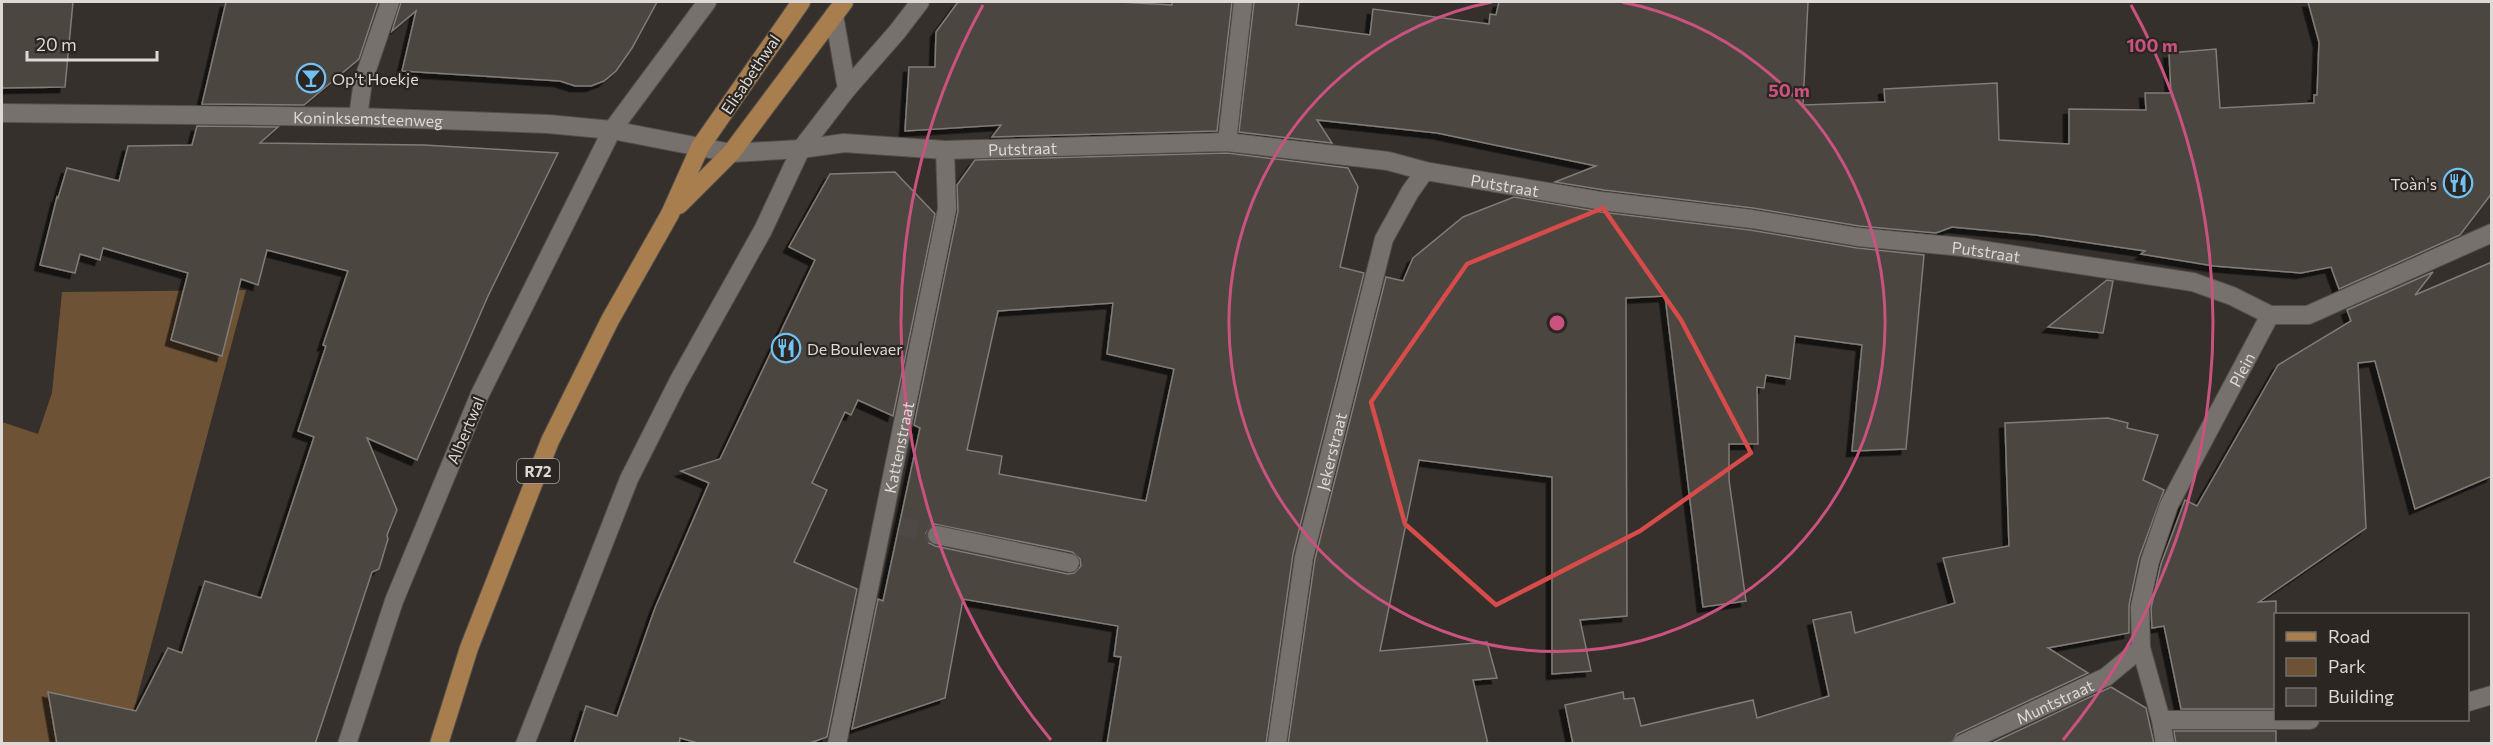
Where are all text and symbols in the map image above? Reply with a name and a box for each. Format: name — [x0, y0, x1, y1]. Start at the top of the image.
scale bar — [27, 24, 158, 62]
street label: Elisabethwal — [716, 31, 784, 117]
text: 20 m — [36, 33, 77, 55]
text: 100 m — [2126, 34, 2178, 56]
bar icon: Op't Hoekje — [295, 62, 327, 94]
place label: Op't Hoekje — [332, 69, 419, 88]
text: 50 m — [1768, 79, 1810, 101]
street label: Koninksemsteenweg — [293, 107, 444, 130]
street label: Putstraat — [988, 137, 1058, 158]
restaurant icon: Toàn's — [2442, 167, 2474, 199]
street label: Putstraat — [1469, 169, 1541, 200]
place label: Toàn's — [2390, 174, 2437, 193]
street label: Putstraat — [1951, 237, 2022, 265]
centre of rings — [1547, 313, 1567, 333]
restaurant icon: De Boulevaer — [770, 332, 802, 364]
place label: De Boulevaer — [807, 339, 903, 358]
street label: Plein — [2224, 349, 2258, 390]
street label: Albertwal — [442, 394, 488, 466]
street label: Kattenstraat — [879, 399, 917, 495]
street label: Jekerstraat — [1312, 410, 1350, 492]
road number: R72 — [517, 459, 559, 483]
legend — [2274, 613, 2469, 721]
text: Road — [2328, 625, 2370, 647]
text: Park — [2328, 655, 2366, 677]
street label: Muntstraat — [2013, 675, 2097, 727]
text: Building — [2328, 685, 2394, 707]

